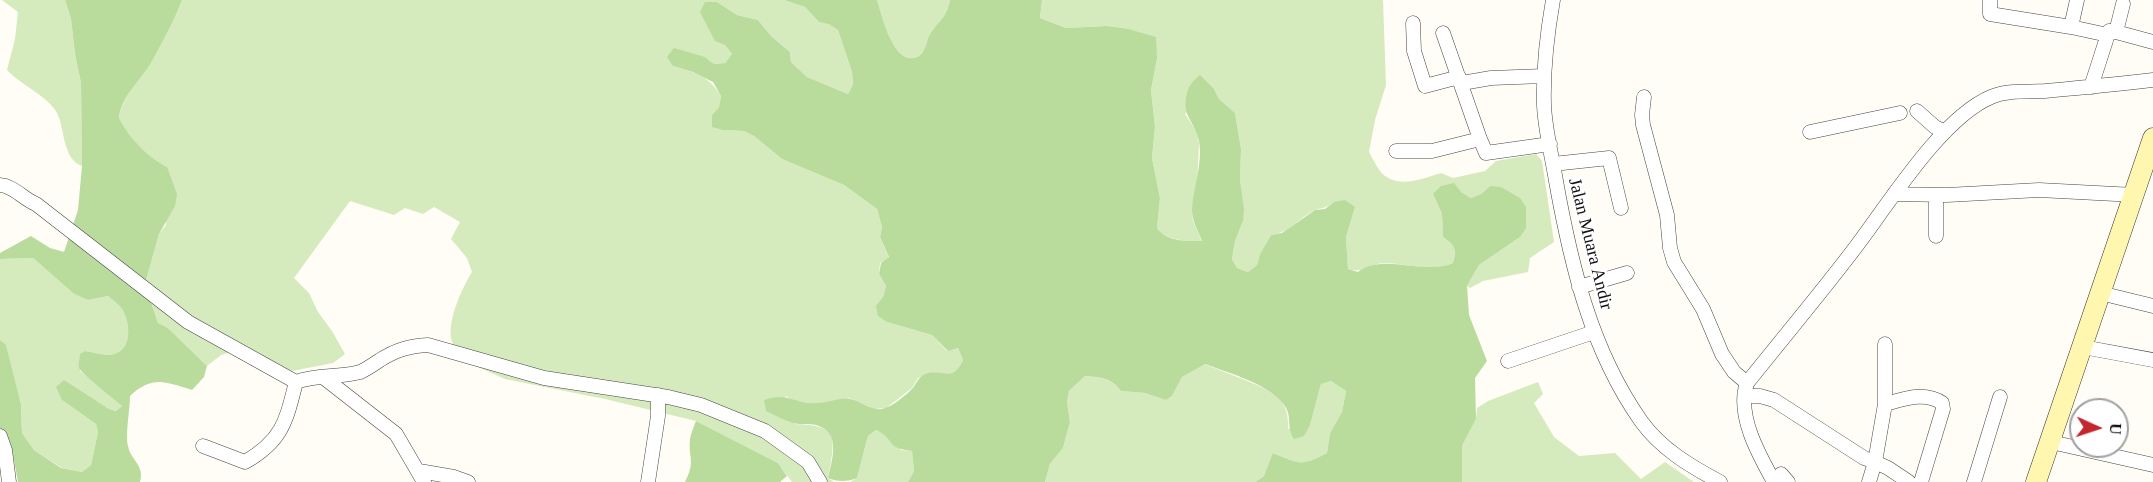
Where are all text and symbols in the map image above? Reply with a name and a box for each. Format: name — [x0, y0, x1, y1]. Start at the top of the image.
street label: Jalan Muara Andir — [1563, 176, 1617, 312]
north arrow — [2069, 398, 2129, 458]
text: U — [2107, 423, 2124, 435]

